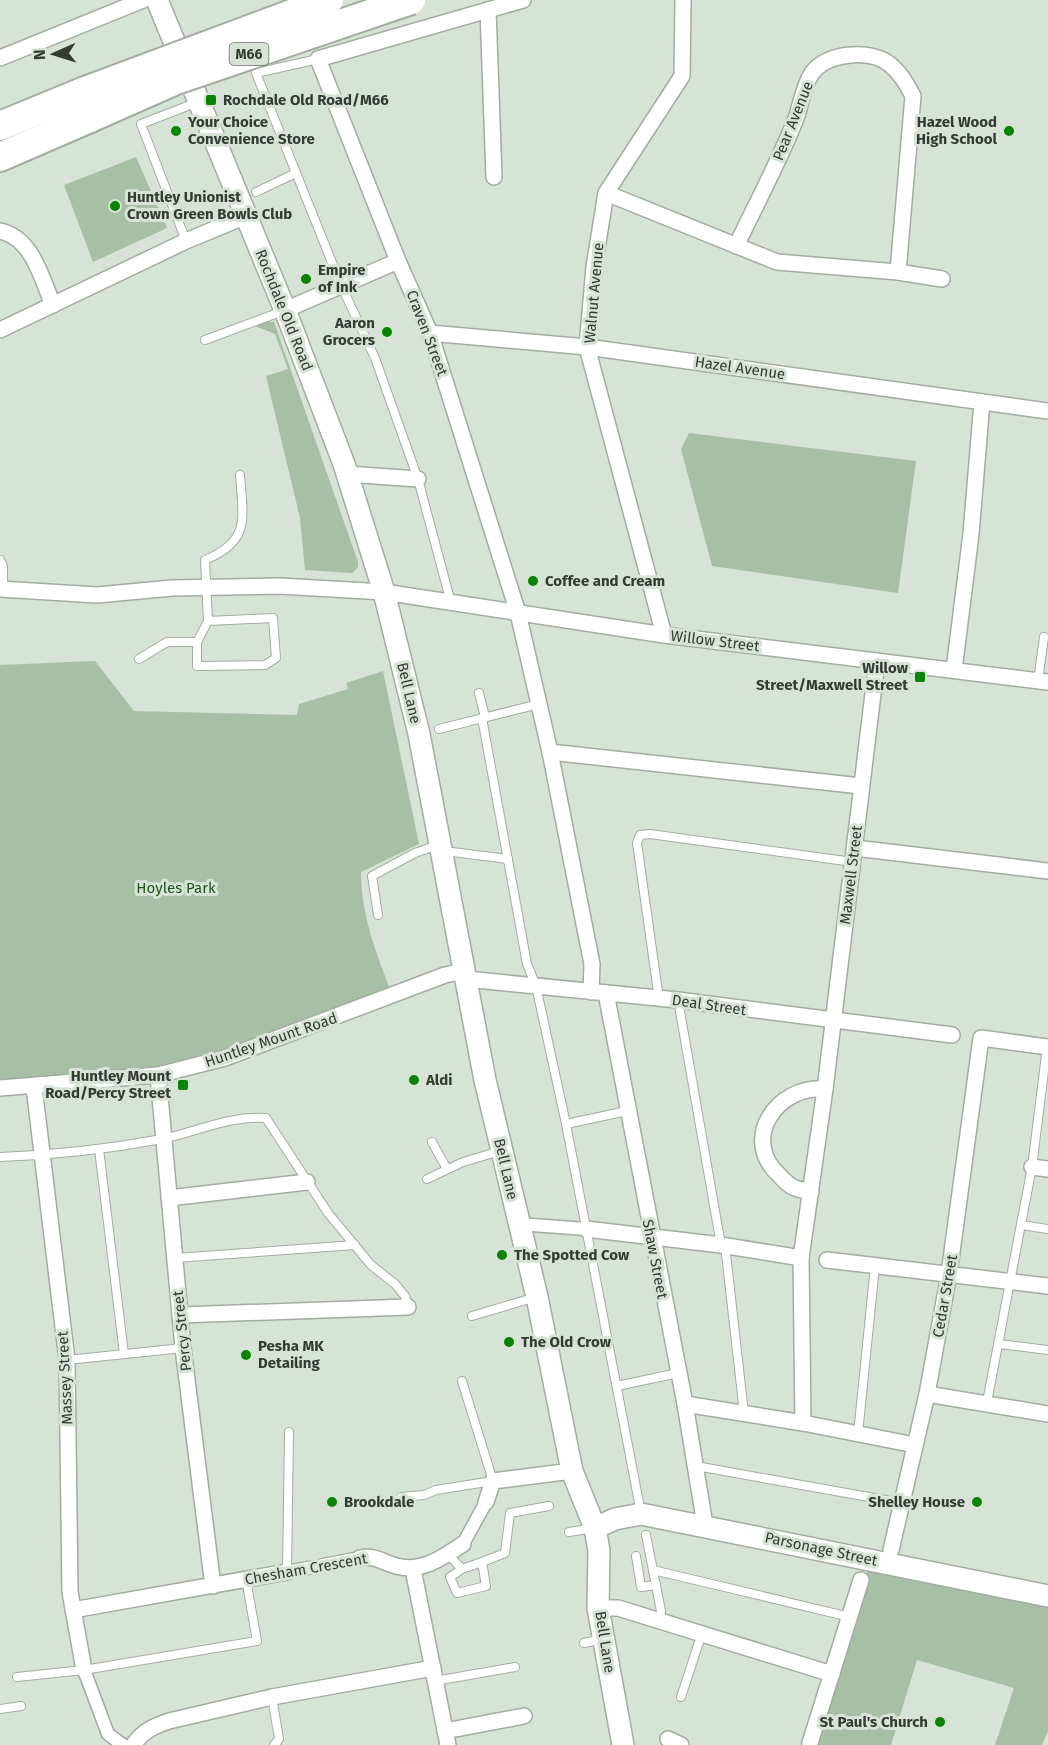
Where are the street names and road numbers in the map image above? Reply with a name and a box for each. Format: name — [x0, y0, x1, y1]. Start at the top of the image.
road number: M66 — [230, 43, 268, 65]
street label: Pear Avenue — [769, 79, 817, 163]
street label: Walnut Avenue — [581, 242, 607, 344]
street label: Rochdale Old Road — [251, 247, 317, 373]
street label: Craven Street — [402, 288, 452, 379]
street label: Hazel Avenue — [694, 353, 786, 383]
street label: Willow Street — [669, 627, 761, 655]
street label: Bell Lane — [393, 661, 425, 725]
street label: Maxwell Street — [836, 824, 866, 925]
street label: Deal Street — [671, 991, 748, 1019]
street label: Huntley Mount Road — [202, 1009, 340, 1071]
street label: Bell Lane — [490, 1137, 522, 1201]
street label: Shaw Street — [638, 1218, 672, 1301]
street label: Cedar Street — [929, 1253, 961, 1339]
street label: Percy Street — [169, 1289, 195, 1372]
street label: Massey Street — [54, 1330, 76, 1425]
street label: Parsonage Street — [763, 1528, 879, 1570]
street label: Chesham Crescent — [243, 1549, 369, 1589]
street label: Bell Lane — [591, 1610, 619, 1674]

